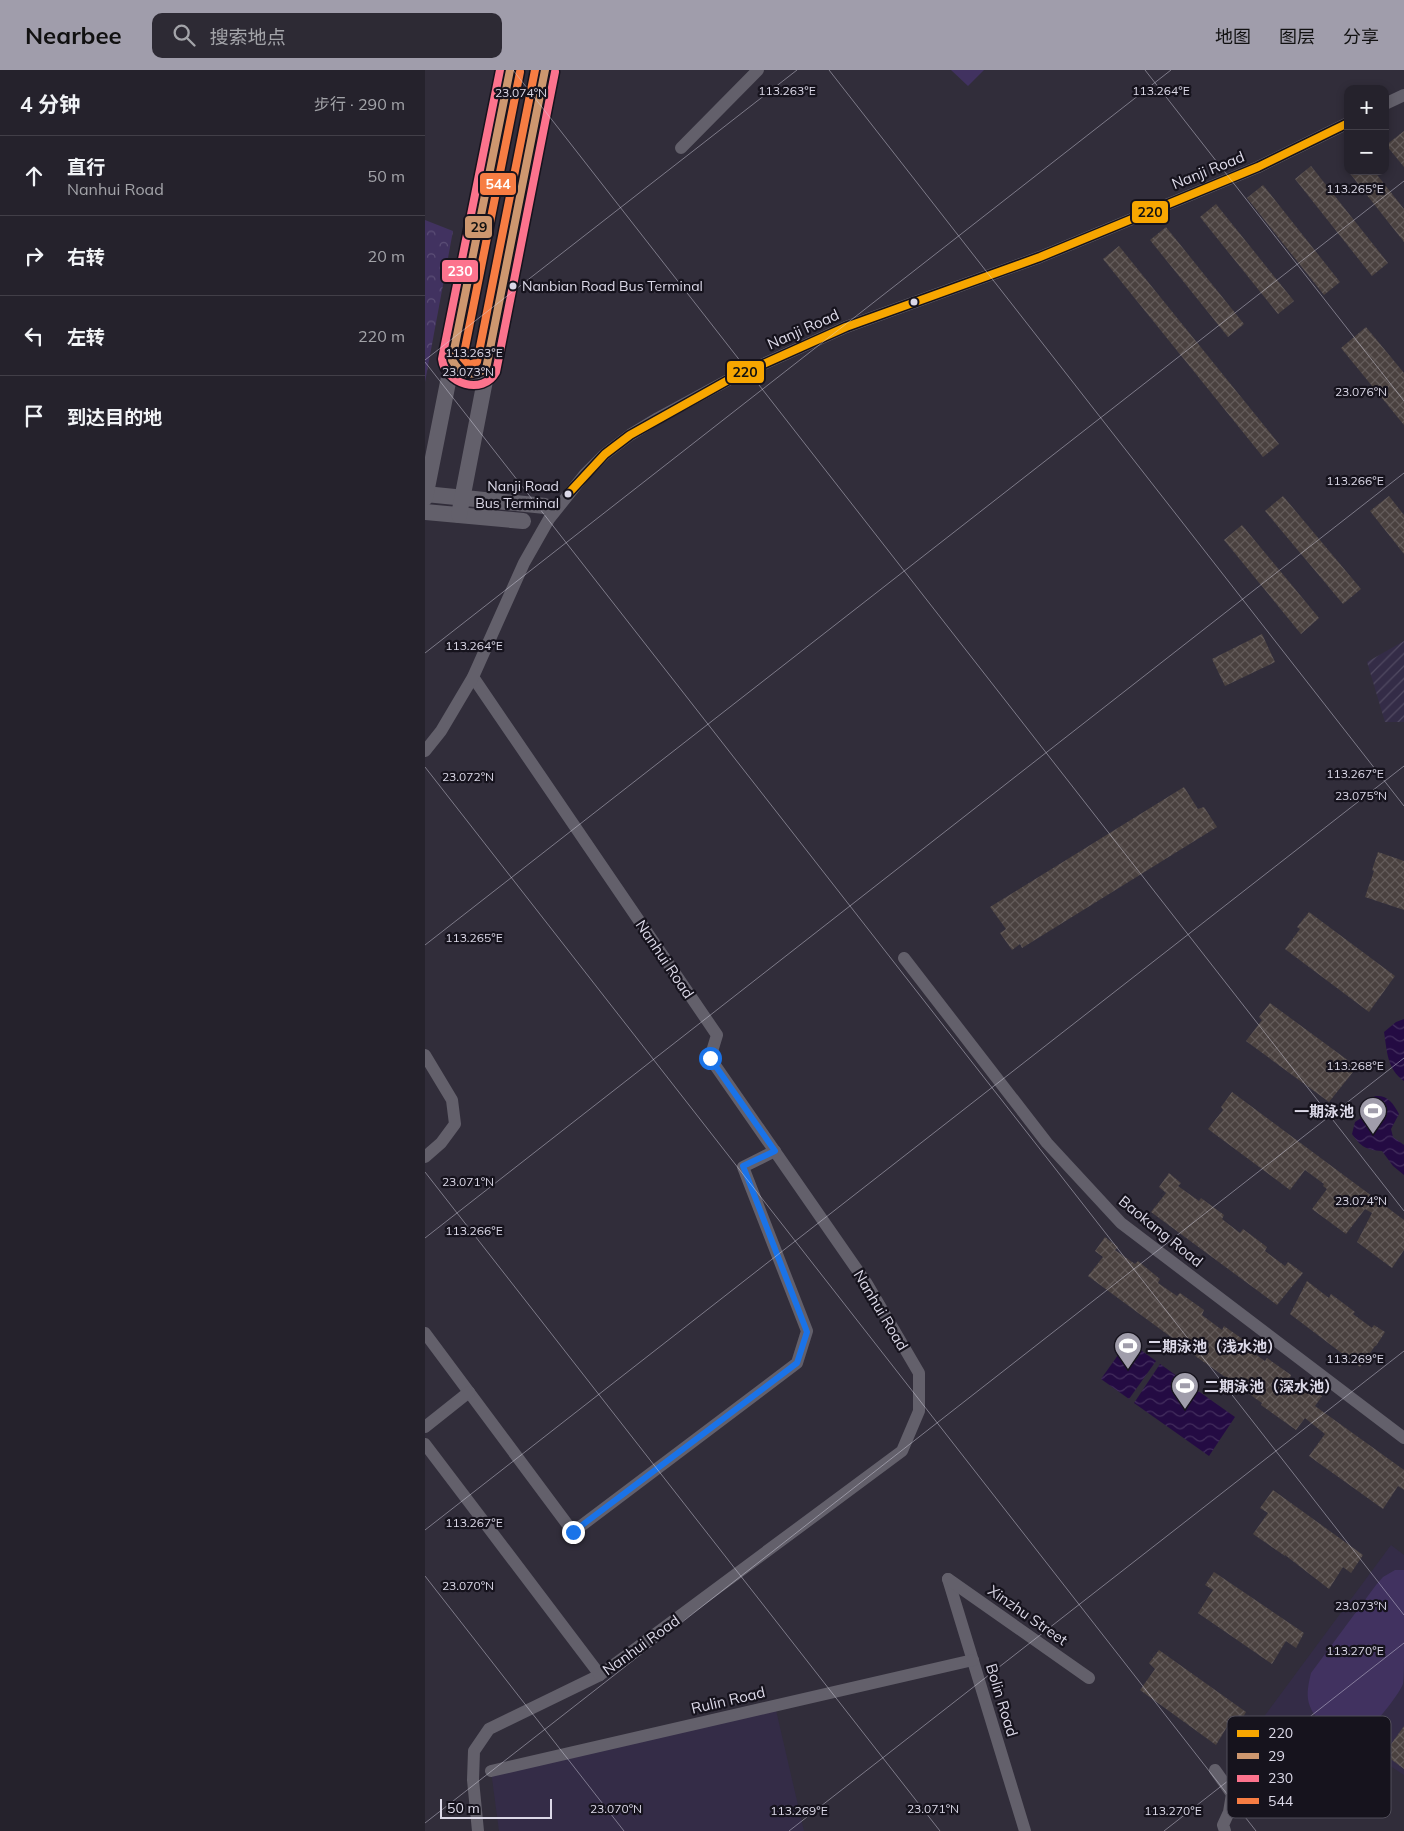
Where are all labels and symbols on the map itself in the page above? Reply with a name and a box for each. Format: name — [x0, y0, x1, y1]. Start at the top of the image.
text: 113.263°E — [758, 83, 816, 98]
text: 113.264°E — [1132, 83, 1190, 98]
text: 23.074°N — [495, 85, 547, 100]
street label: Nanji Road — [1169, 147, 1247, 193]
line badge: 544 — [479, 172, 517, 196]
text: 544 — [485, 175, 511, 193]
text: 113.265°E — [1326, 181, 1384, 196]
line badge: 220 — [1131, 200, 1169, 224]
text: 220 — [1137, 203, 1163, 221]
line badge: 29 — [464, 215, 493, 239]
text: 29 — [471, 218, 487, 236]
line badge: 230 — [441, 259, 479, 283]
text: 230 — [447, 262, 473, 280]
place label: Nanbian Road Bus Terminal — [522, 277, 703, 295]
marker: Nanbian Road Bus Terminal — [508, 281, 518, 291]
unlabelled marker — [909, 297, 919, 307]
street label: Nanji Road — [764, 305, 842, 353]
text: 113.263°E — [445, 345, 503, 360]
line badge: 220 — [726, 360, 765, 384]
text: 220 — [732, 363, 758, 381]
text: 23.073°N — [442, 364, 494, 379]
text: 23.076°N — [1335, 384, 1387, 399]
text: 113.266°E — [1326, 473, 1384, 488]
place label: Nanji Road Bus Terminal — [475, 477, 559, 512]
marker: Nanji Road Bus Terminal — [563, 489, 573, 499]
text: 113.264°E — [445, 638, 503, 653]
text: 113.267°E — [1326, 766, 1384, 781]
text: 23.072°N — [442, 769, 494, 784]
text: 23.075°N — [1335, 788, 1387, 803]
street label: Nanhui Road — [632, 916, 698, 1002]
text: 113.265°E — [445, 930, 503, 945]
route start — [699, 1047, 722, 1070]
text: 113.268°E — [1326, 1058, 1384, 1073]
sports icon: 一期泳池 — [1358, 1096, 1388, 1135]
place label: 一期泳池 — [1294, 1102, 1354, 1121]
text: 23.071°N — [442, 1174, 494, 1189]
street label: Baokang Road — [1115, 1191, 1207, 1271]
text: 23.074°N — [1335, 1193, 1387, 1208]
text: 113.266°E — [445, 1223, 503, 1238]
street label: Nanhui Road — [849, 1266, 913, 1354]
sports icon: 二期泳池（浅水池） — [1113, 1331, 1143, 1370]
place label: 二期泳池（浅水池） — [1147, 1337, 1282, 1356]
text: 113.269°E — [1326, 1351, 1384, 1366]
sports icon: 二期泳池（深水池） — [1170, 1371, 1200, 1410]
place label: 二期泳池（深水池） — [1204, 1377, 1339, 1396]
text: 113.267°E — [445, 1515, 503, 1530]
route end — [562, 1521, 585, 1544]
text: 23.070°N — [442, 1578, 494, 1593]
street label: Xinzhu Street — [985, 1581, 1071, 1649]
text: 23.073°N — [1335, 1598, 1387, 1613]
street label: Nanhui Road — [599, 1611, 683, 1679]
text: 113.270°E — [1326, 1643, 1384, 1658]
street label: Bolin Road — [982, 1661, 1022, 1739]
street label: Rulin Road — [689, 1682, 767, 1718]
legend — [1227, 1716, 1391, 1818]
text: 220 — [1268, 1724, 1293, 1742]
text: 29 — [1268, 1747, 1285, 1765]
text: 230 — [1268, 1769, 1293, 1787]
text: 544 — [1268, 1792, 1294, 1810]
scale bar — [440, 1796, 553, 1819]
text: 23.070°N — [590, 1801, 642, 1816]
text: 23.071°N — [907, 1801, 959, 1816]
text: 113.269°E — [770, 1803, 828, 1818]
text: 113.270°E — [1144, 1803, 1202, 1818]

